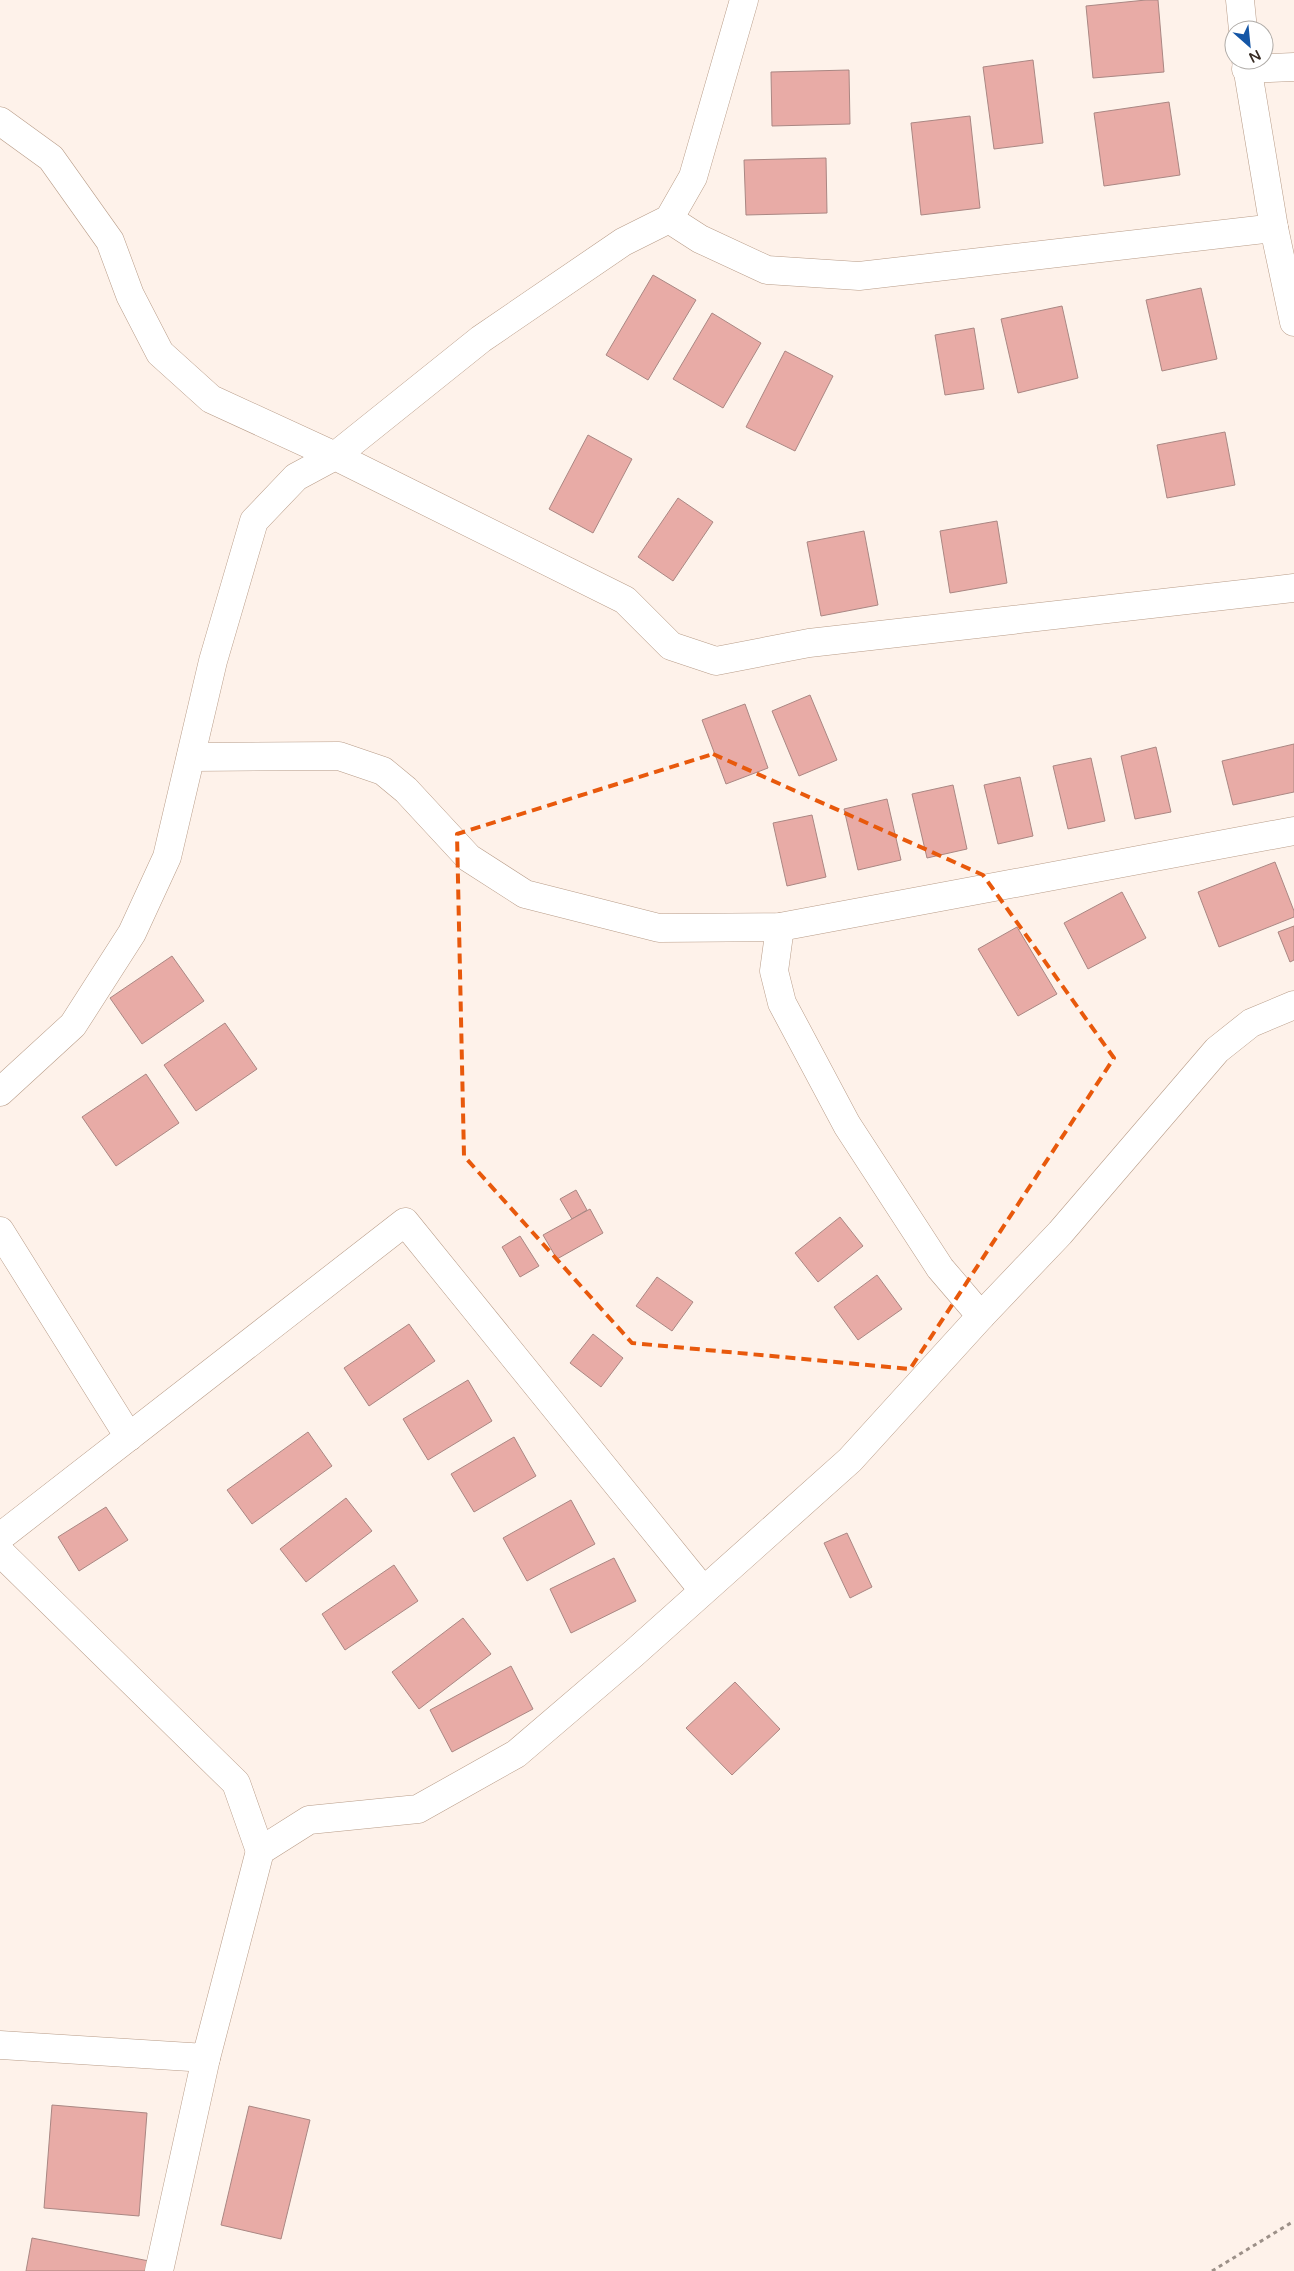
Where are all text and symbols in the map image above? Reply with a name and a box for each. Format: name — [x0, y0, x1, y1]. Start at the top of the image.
north arrow — [1224, 20, 1274, 70]
text: N — [1246, 46, 1264, 66]

